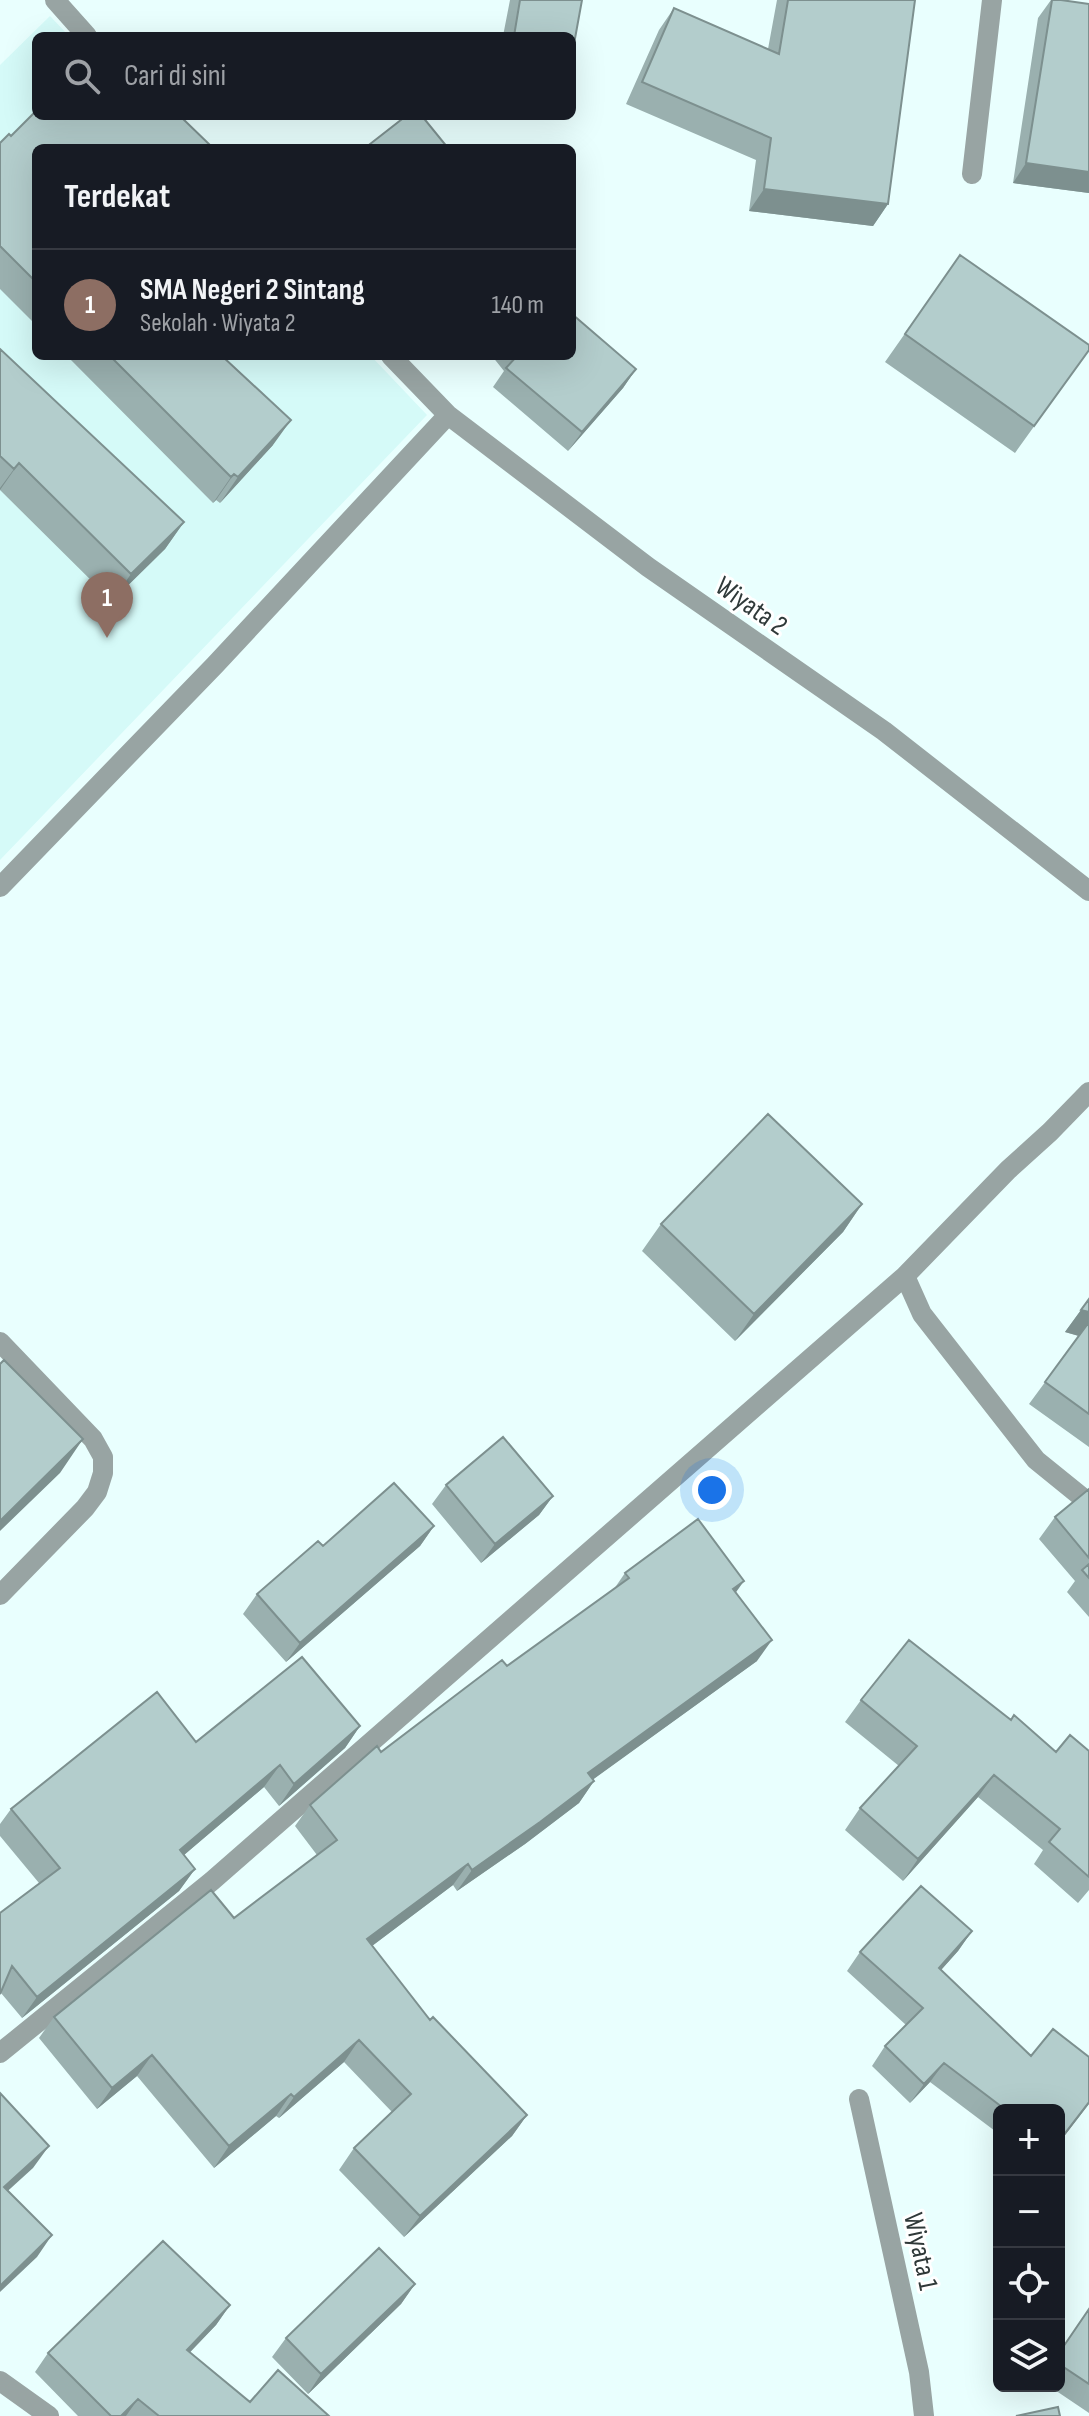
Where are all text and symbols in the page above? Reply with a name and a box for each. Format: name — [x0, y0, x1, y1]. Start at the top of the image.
search box — [32, 32, 576, 120]
icon: search — [60, 54, 104, 98]
text: Cari di sini — [124, 58, 226, 94]
text: Terdekat — [64, 176, 170, 217]
text: SMA Negeri 2 Sintang — [140, 272, 365, 308]
text: 1 — [85, 290, 95, 321]
text: 140 m — [492, 290, 544, 321]
text: Sekolah · Wiyata 2 — [140, 308, 295, 339]
street label: Wiyata 2 — [709, 570, 793, 643]
pin: 1 — [81, 572, 133, 638]
your location — [692, 1470, 732, 1510]
map controls — [993, 2104, 1065, 2392]
button: + — [993, 2104, 1065, 2176]
button: − — [993, 2176, 1065, 2248]
street label: Wiyata 1 — [896, 2210, 945, 2293]
button: locate — [993, 2248, 1065, 2320]
button: layers — [993, 2320, 1065, 2392]

